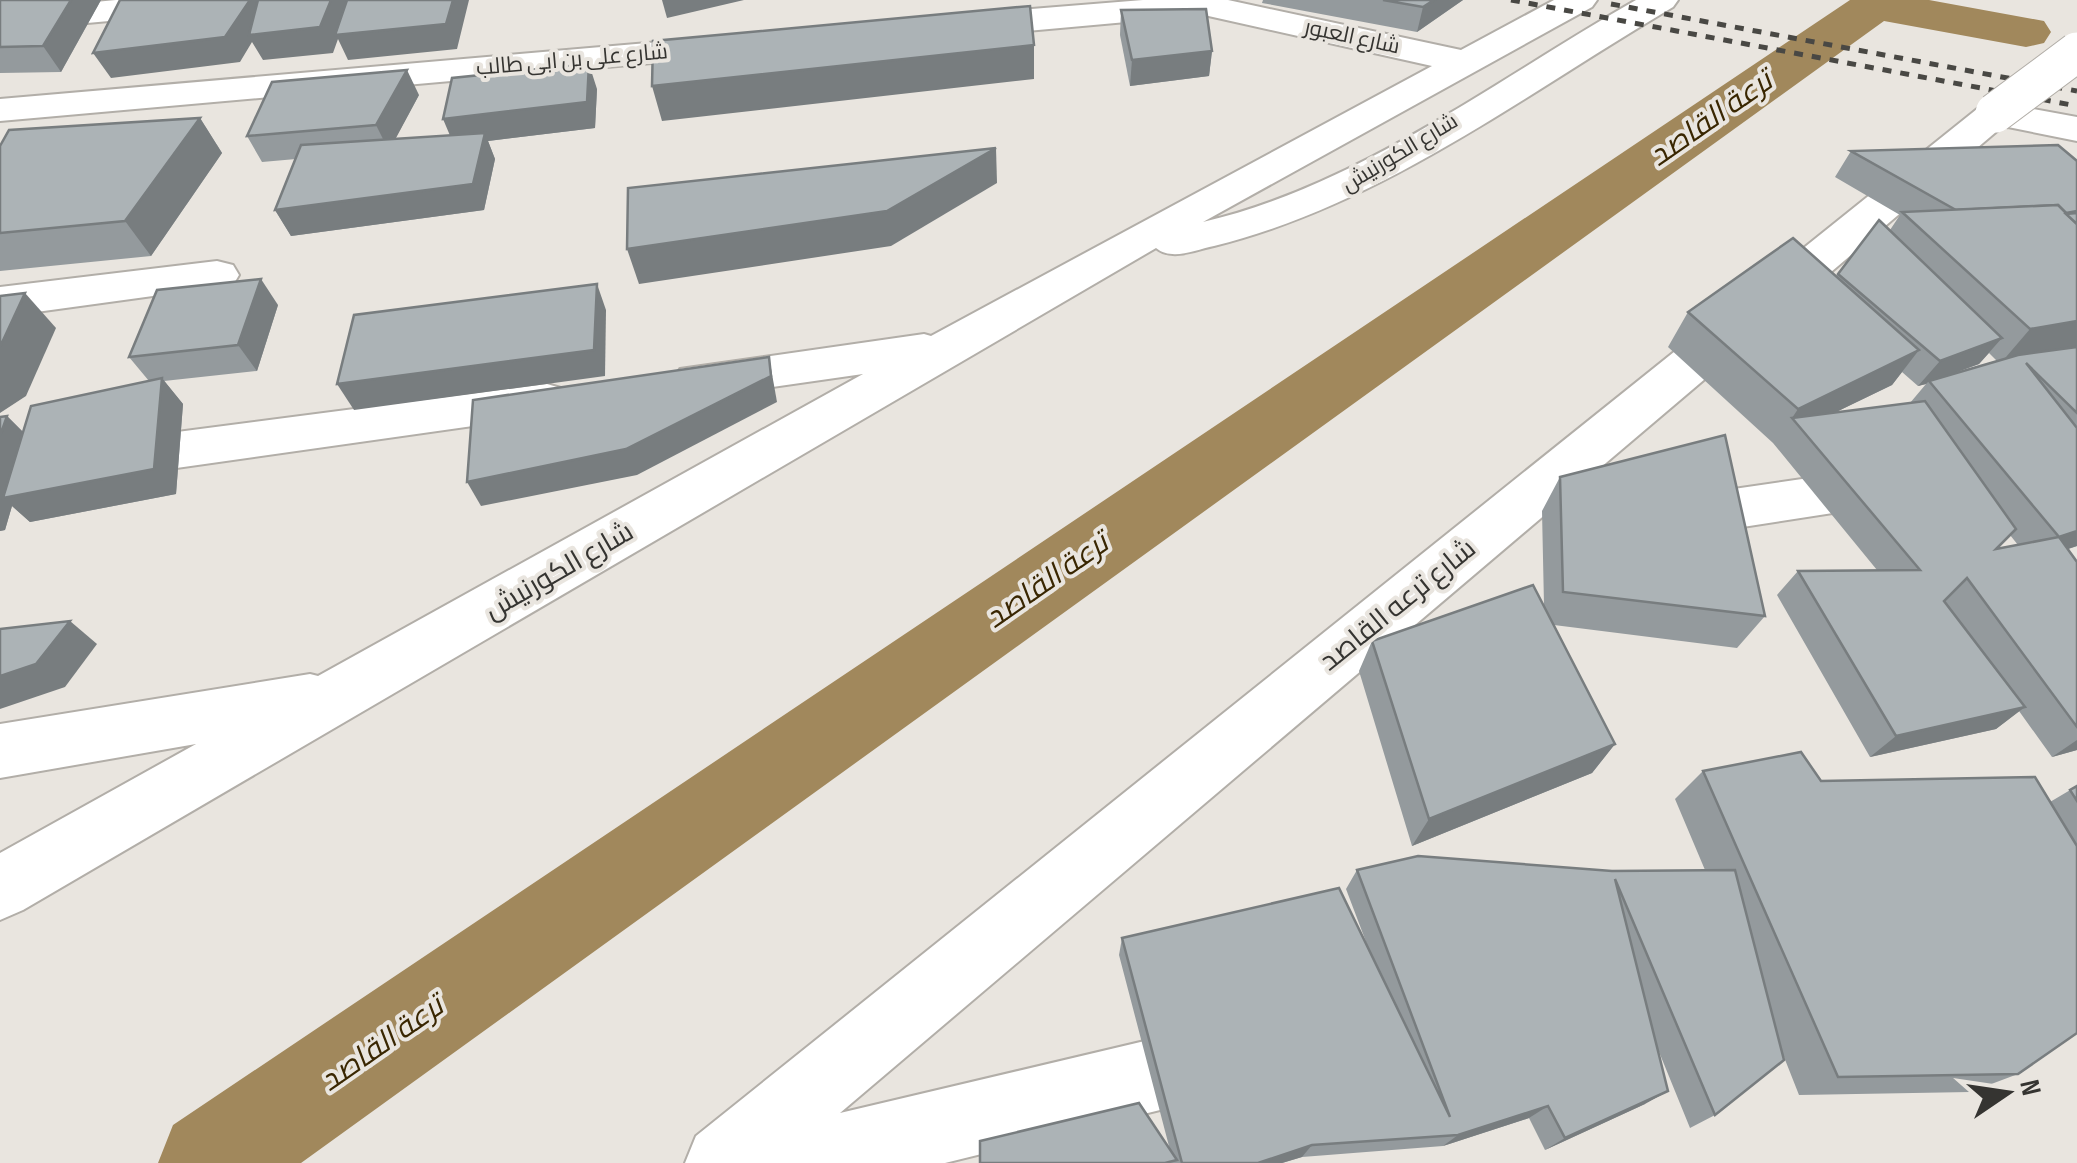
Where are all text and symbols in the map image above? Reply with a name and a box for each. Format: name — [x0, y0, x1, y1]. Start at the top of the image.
street label: شارع العبور — [1300, 13, 1402, 60]
street label: شارع على بن ابى طالب — [475, 38, 669, 82]
water label: ترعة القاصد — [1643, 61, 1784, 174]
street label: شارع الكورنيش — [1337, 108, 1463, 198]
street label: شارع الكورنيش — [479, 515, 640, 628]
water label: ترعة القاصد — [979, 523, 1120, 636]
street label: شارع ترعه القاصد — [1313, 532, 1483, 679]
water label: ترعة القاصد — [314, 986, 455, 1099]
north arrow — [1957, 1043, 2057, 1143]
text: N — [2012, 1077, 2048, 1099]

